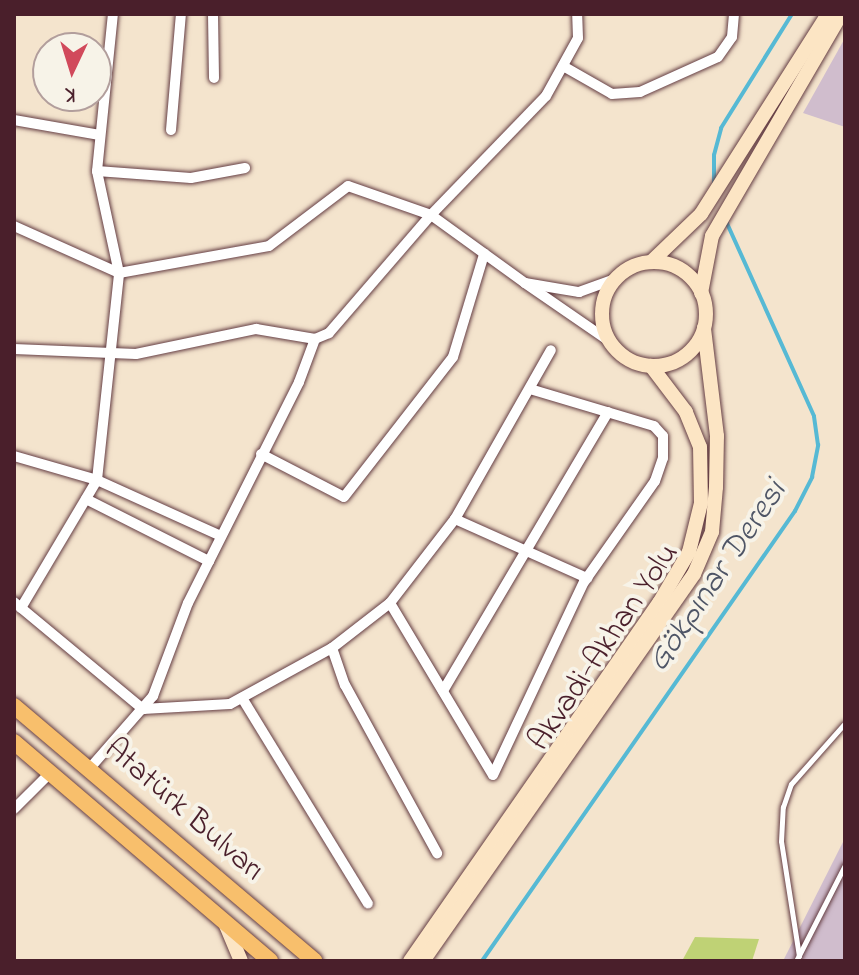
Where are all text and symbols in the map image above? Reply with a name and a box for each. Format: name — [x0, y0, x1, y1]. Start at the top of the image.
north arrow — [32, 32, 112, 112]
text: K — [64, 78, 77, 110]
water label: Gökpınar Deresi — [639, 474, 797, 680]
street label: Akvadi-Akhan Yolu — [521, 537, 689, 759]
street label: Atatürk Bulvarı — [95, 731, 271, 891]

